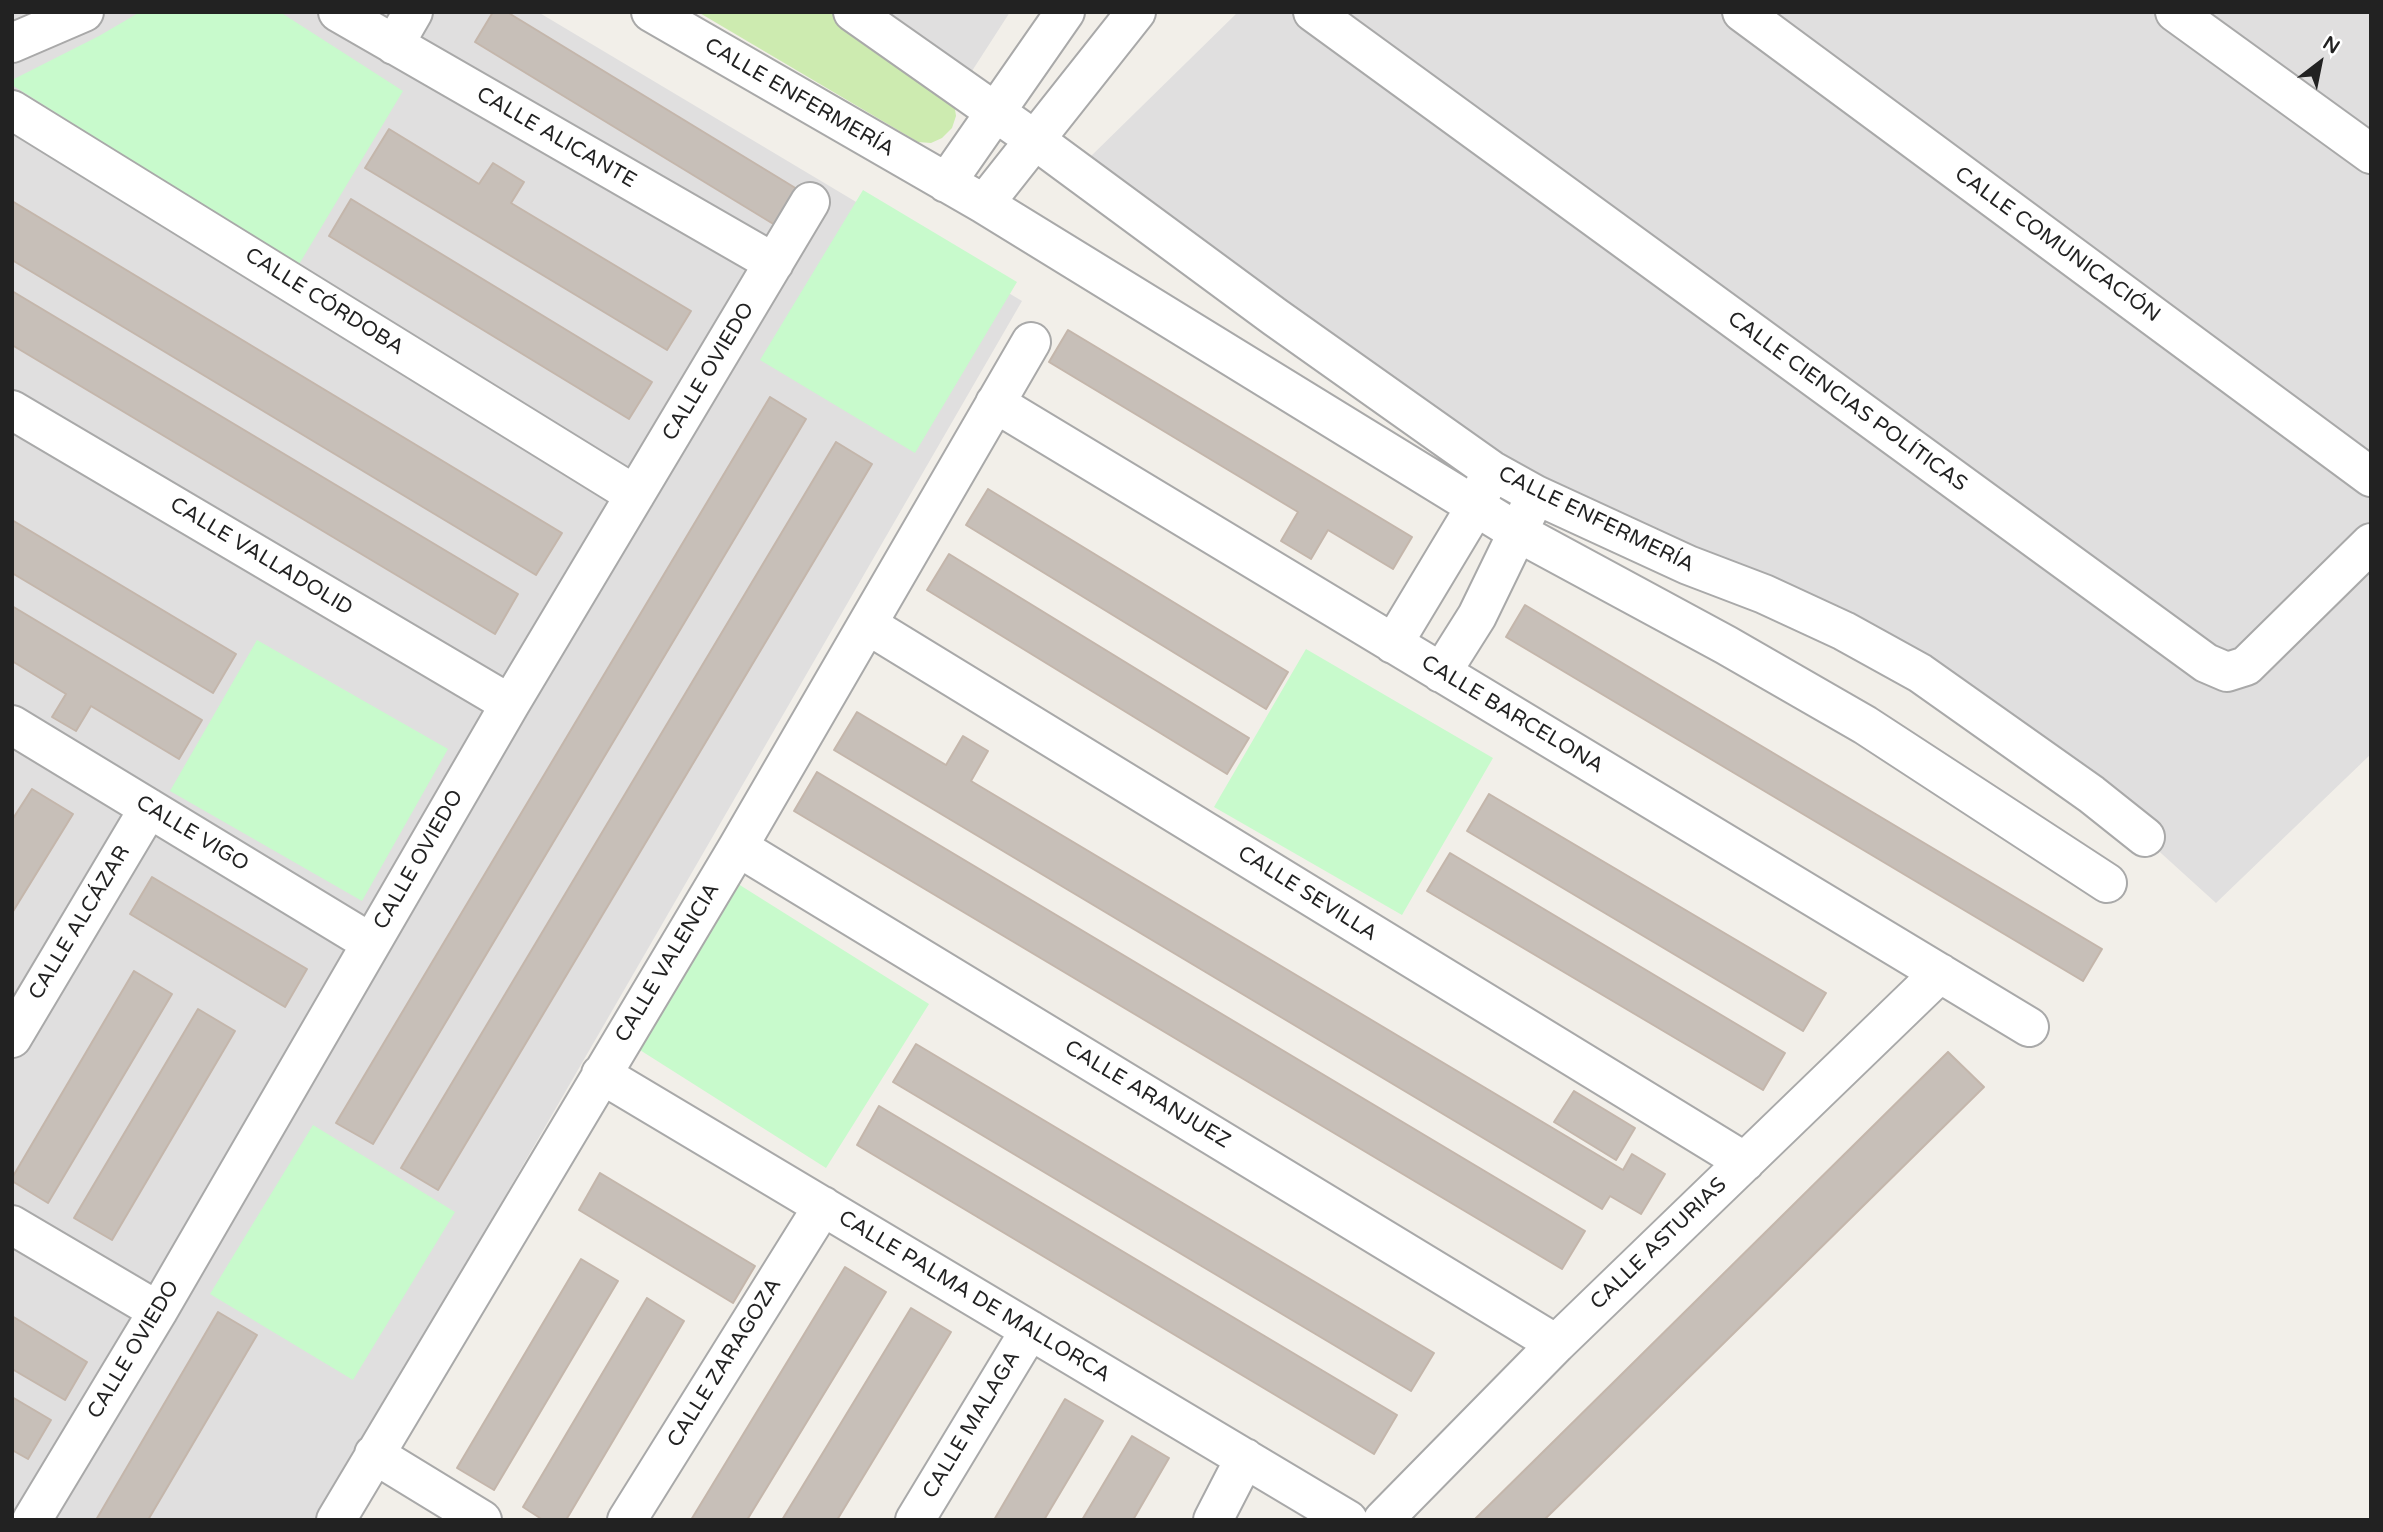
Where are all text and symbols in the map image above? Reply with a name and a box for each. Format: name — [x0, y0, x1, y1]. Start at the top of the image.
north arrow — [2285, 28, 2355, 98]
text: N — [2319, 32, 2343, 59]
street label: CALLE ENFERMERÍA — [700, 33, 898, 163]
street label: CALLE ALICANTE — [472, 82, 640, 194]
street label: CALLE COMUNICACIÓN — [1949, 162, 2165, 328]
street label: CALLE CÓRDOBA — [240, 243, 408, 361]
street label: CALLE OVIEDO — [658, 298, 760, 446]
street label: CALLE CIENCIAS POLÍTICAS — [1722, 307, 1972, 497]
street label: CALLE ENFERMERÍA — [1494, 462, 1698, 578]
street label: CALLE VALLADOLID — [165, 492, 357, 622]
street label: CALLE BARCELONA — [1416, 651, 1608, 779]
street label: CALLE OVIEDO — [369, 786, 469, 934]
street label: CALLE VIGO — [131, 791, 253, 877]
street label: CALLE ALCÁZAR — [24, 841, 136, 1005]
street label: CALLE SEVILLA — [1233, 841, 1381, 947]
street label: CALLE VALENCIA — [611, 879, 725, 1047]
street label: CALLE ARANJUEZ — [1060, 1036, 1234, 1154]
street label: CALLE ASTURIAS — [1586, 1173, 1732, 1315]
street label: CALLE PALMA DE MALLORCA — [833, 1206, 1115, 1388]
street label: CALLE ZARAGOZA — [663, 1274, 787, 1452]
street label: CALLE OVIEDO — [83, 1276, 185, 1424]
street label: CALLE MALAGA — [918, 1347, 1026, 1503]

